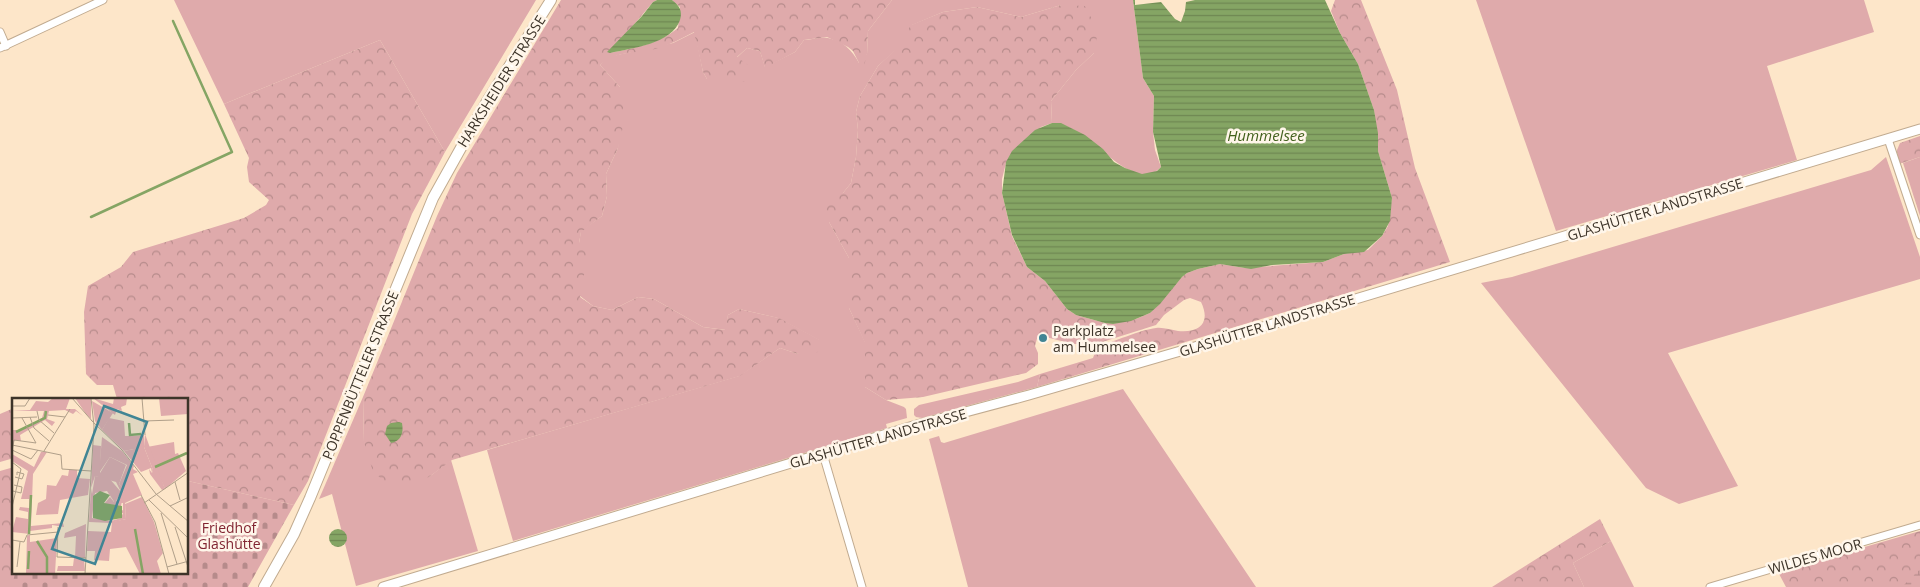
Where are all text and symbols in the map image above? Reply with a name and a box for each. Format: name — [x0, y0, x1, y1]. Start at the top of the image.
street label: HARKSHEIDER STRASSE — [453, 11, 549, 151]
water label: Hummelsee — [1227, 125, 1305, 145]
street label: GLASHÜTTER LANDSTRASSE — [1565, 173, 1745, 245]
street label: POPPENBÜTTELER STRASSE — [317, 288, 403, 462]
street label: GLASHÜTTER LANDSTRASSE — [1177, 289, 1357, 361]
place label: Parkplatz am Hummelsee — [1053, 321, 1156, 356]
marker: Parkplatz am Hummelsee — [1037, 332, 1049, 344]
inset map — [12, 398, 189, 574]
street label: GLASHÜTTER LANDSTRASSE — [787, 404, 969, 472]
park label: Friedhof Glashütte — [197, 518, 261, 553]
street label: WILDES MOOR — [1766, 533, 1864, 578]

